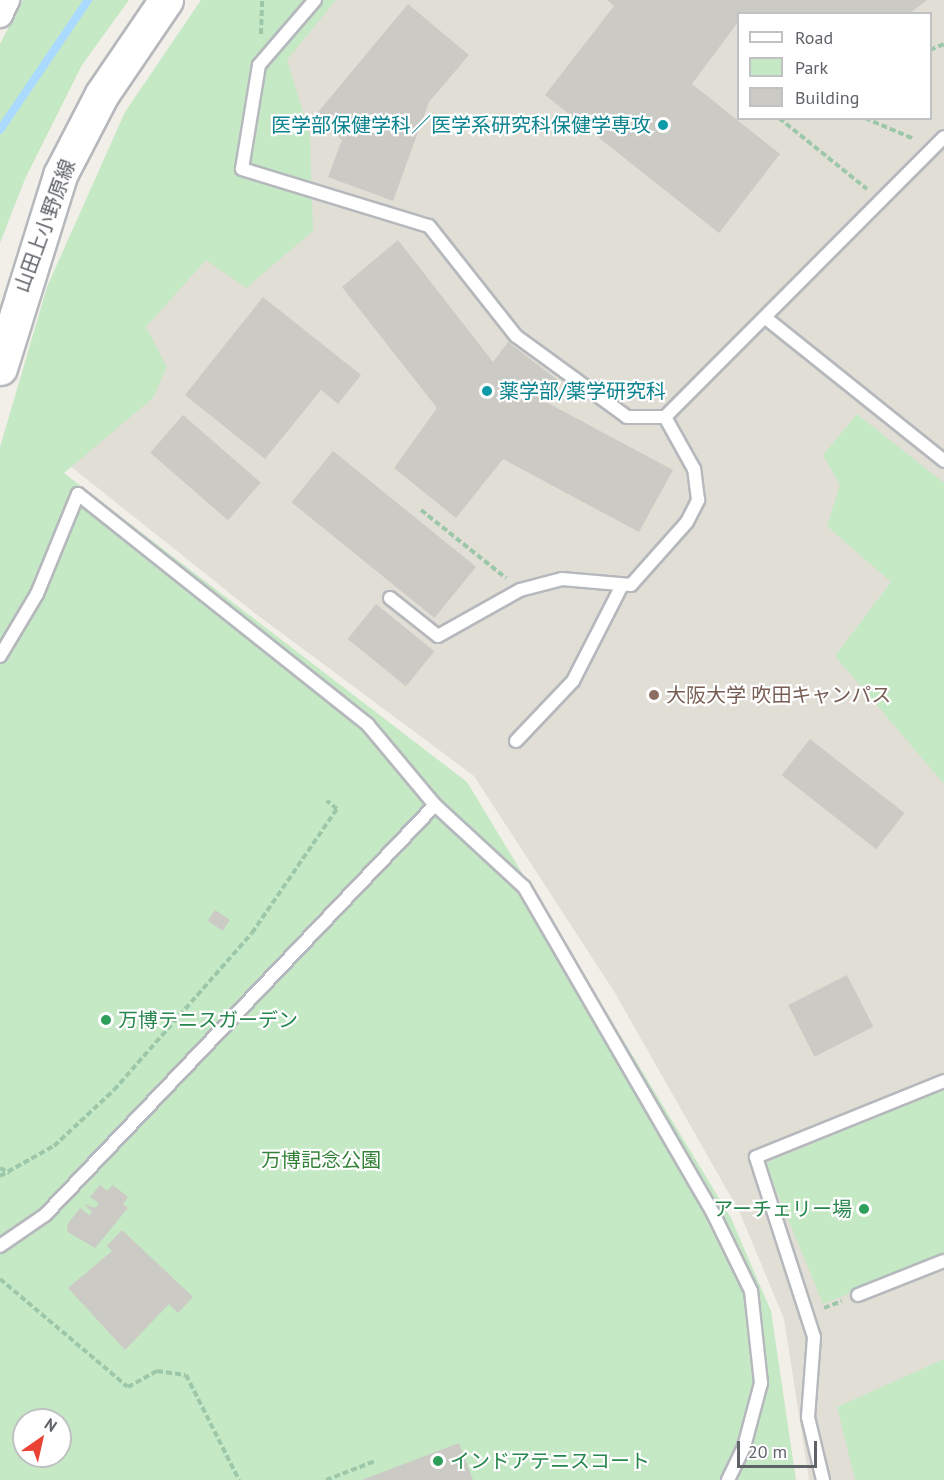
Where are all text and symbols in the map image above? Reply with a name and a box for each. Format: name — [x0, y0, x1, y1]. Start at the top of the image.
legend — [737, 12, 932, 120]
text: Road — [795, 26, 833, 49]
text: Park — [795, 56, 828, 79]
text: Building — [795, 86, 859, 109]
place label: 医学部保健学科／医学系研究科保健学専攻 — [271, 113, 651, 137]
marker: 医学部保健学科／医学系研究科保健学専攻 — [656, 118, 670, 132]
street label: 山田上小野原線 — [10, 156, 80, 296]
place label: 薬学部/薬学研究科 — [499, 379, 666, 403]
marker: 薬学部/薬学研究科 — [480, 384, 494, 398]
place label: 大阪大学 吹田キャンパス — [666, 683, 891, 707]
marker: 大阪大学 吹田キャンパス — [647, 688, 661, 702]
place label: 万博テニスガーデン — [118, 1008, 298, 1032]
marker: 万博テニスガーデン — [99, 1013, 113, 1027]
park label: 万博記念公園 — [261, 1148, 381, 1172]
place label: アーチェリー場 — [713, 1197, 852, 1221]
marker: アーチェリー場 — [857, 1202, 871, 1216]
north arrow — [12, 1408, 72, 1468]
text: N — [41, 1414, 61, 1436]
scale bar — [740, 1429, 820, 1467]
text: 20 m — [748, 1440, 787, 1463]
place label: インドアテニスコート — [450, 1449, 650, 1473]
marker: インドアテニスコート — [431, 1454, 445, 1468]

